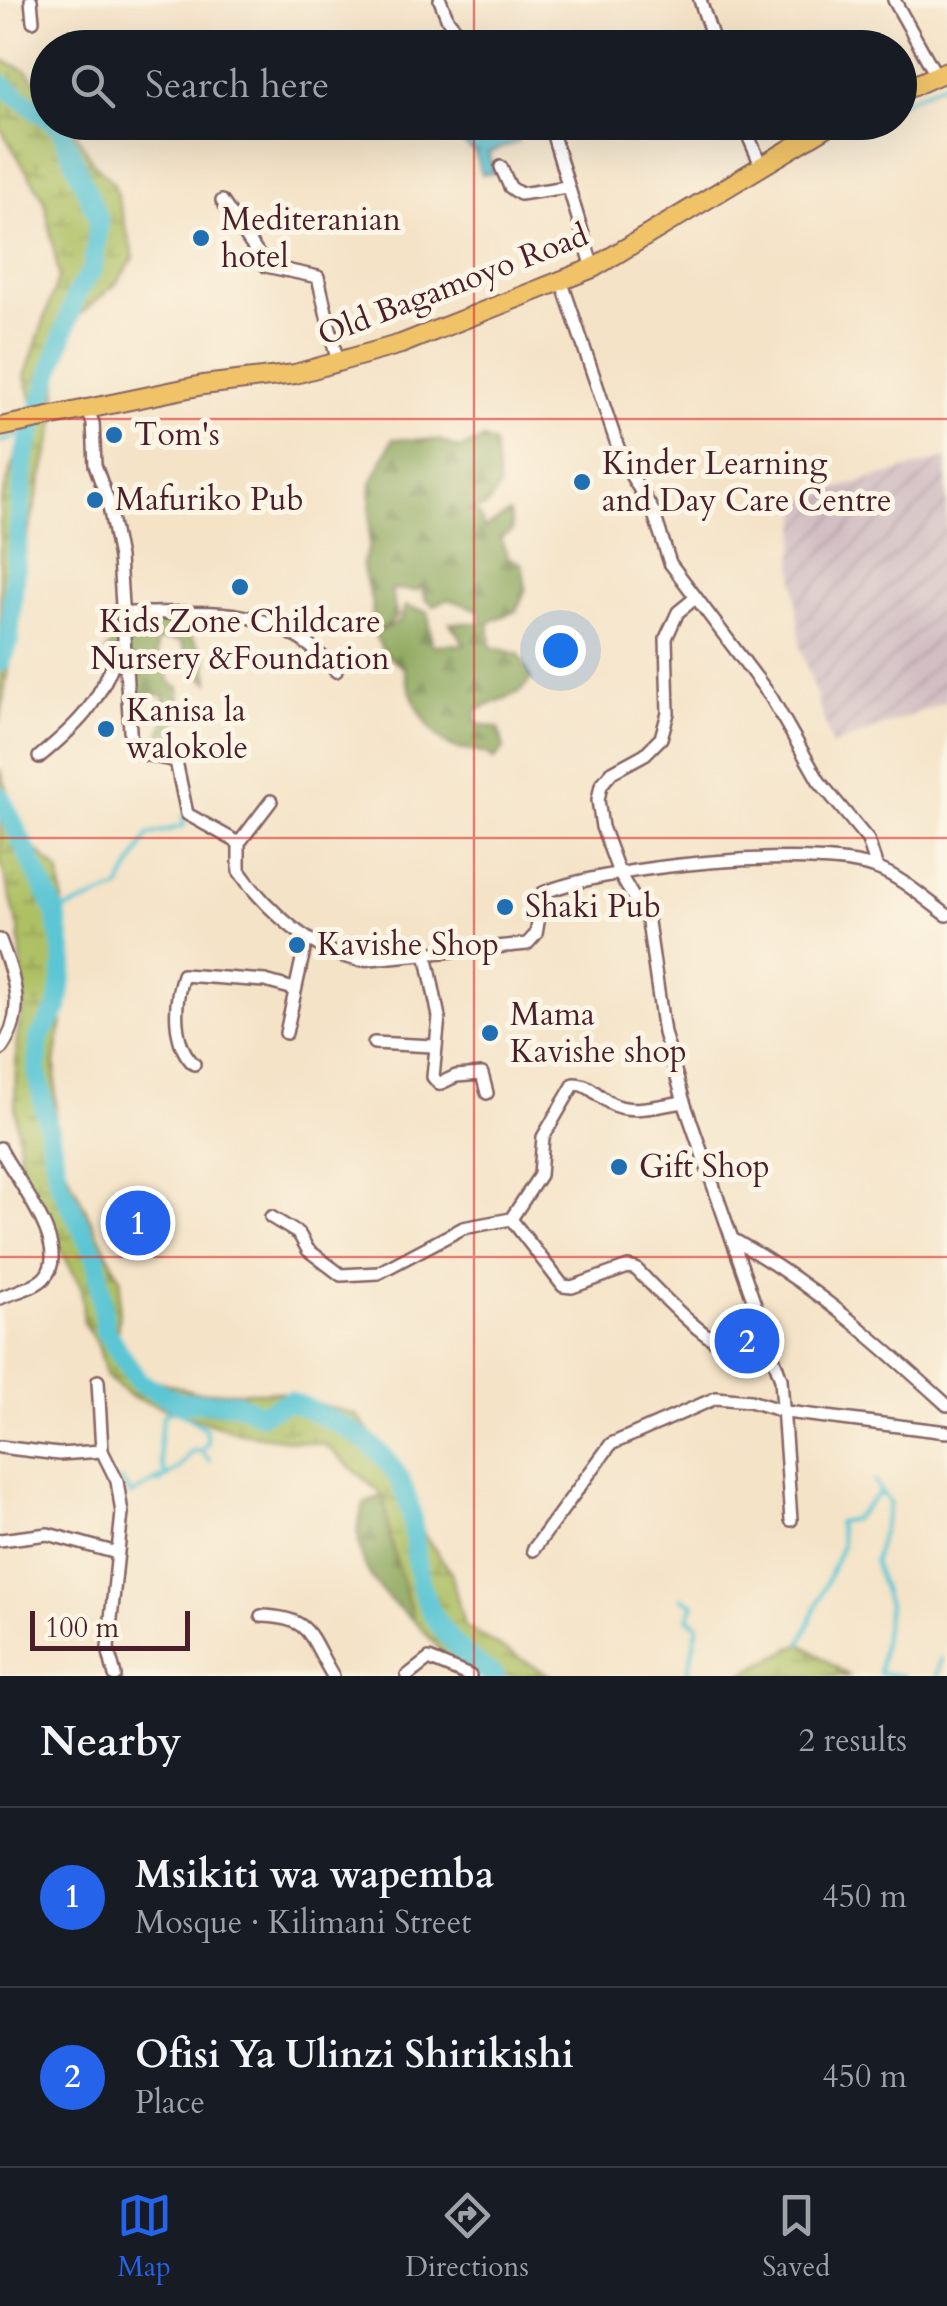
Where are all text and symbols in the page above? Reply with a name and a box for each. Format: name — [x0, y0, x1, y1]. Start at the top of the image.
search box — [30, 30, 917, 140]
icon: search — [65, 58, 120, 113]
text: Search here — [145, 59, 329, 111]
place label: Mediteranian hotel — [221, 198, 401, 279]
street label: Old Bagamoyo Road — [311, 213, 595, 357]
marker: Mediteranian hotel — [190, 227, 212, 249]
place label: Tom's — [134, 413, 220, 457]
marker: Tom's — [103, 424, 125, 446]
place label: Kinder Learning and Day Care Centre — [602, 442, 892, 523]
marker: Kinder Learning and Day Care Centre — [571, 471, 593, 493]
place label: Mafuriko Pub — [115, 478, 304, 522]
marker: Mafuriko Pub — [84, 489, 106, 511]
marker: Kids Zone Childcare Nursery &Foundation — [229, 576, 251, 598]
place label: Kids Zone Childcare Nursery &Foundation — [90, 600, 390, 681]
your location — [535, 625, 586, 676]
place label: Kanisa la walokole — [126, 689, 248, 770]
marker: Kanisa la walokole — [95, 718, 117, 740]
place label: Shaki Pub — [525, 885, 661, 929]
marker: Shaki Pub — [494, 896, 516, 918]
place label: Kavishe Shop — [317, 923, 499, 967]
marker: Kavishe Shop — [286, 934, 308, 956]
place label: Mama Kavishe shop — [510, 993, 687, 1074]
marker: Mama Kavishe shop — [479, 1022, 501, 1044]
place label: Gift Shop — [639, 1145, 770, 1189]
marker: Gift Shop — [608, 1156, 630, 1178]
pin: 1 — [106, 1186, 170, 1260]
pin: 2 — [714, 1304, 780, 1378]
scale bar — [30, 1606, 190, 1650]
text: 100 m — [45, 1609, 119, 1647]
text: Nearby — [40, 1713, 182, 1770]
text: 2 results — [799, 1719, 907, 1763]
text: Msikiti wa wapemba — [135, 1849, 494, 1901]
text: 1 — [64, 1875, 81, 1919]
text: 450 m — [822, 1875, 907, 1919]
text: Mosque · Kilimani Street — [135, 1901, 471, 1945]
text: Ofisi Ya Ulinzi Shirikishi — [135, 2029, 574, 2081]
text: 2 — [64, 2055, 81, 2099]
text: 450 m — [822, 2055, 907, 2099]
text: Place — [135, 2081, 205, 2125]
tab: Map — [117, 2188, 172, 2286]
tab: Directions — [405, 2188, 529, 2286]
tab: Saved — [762, 2188, 830, 2286]

